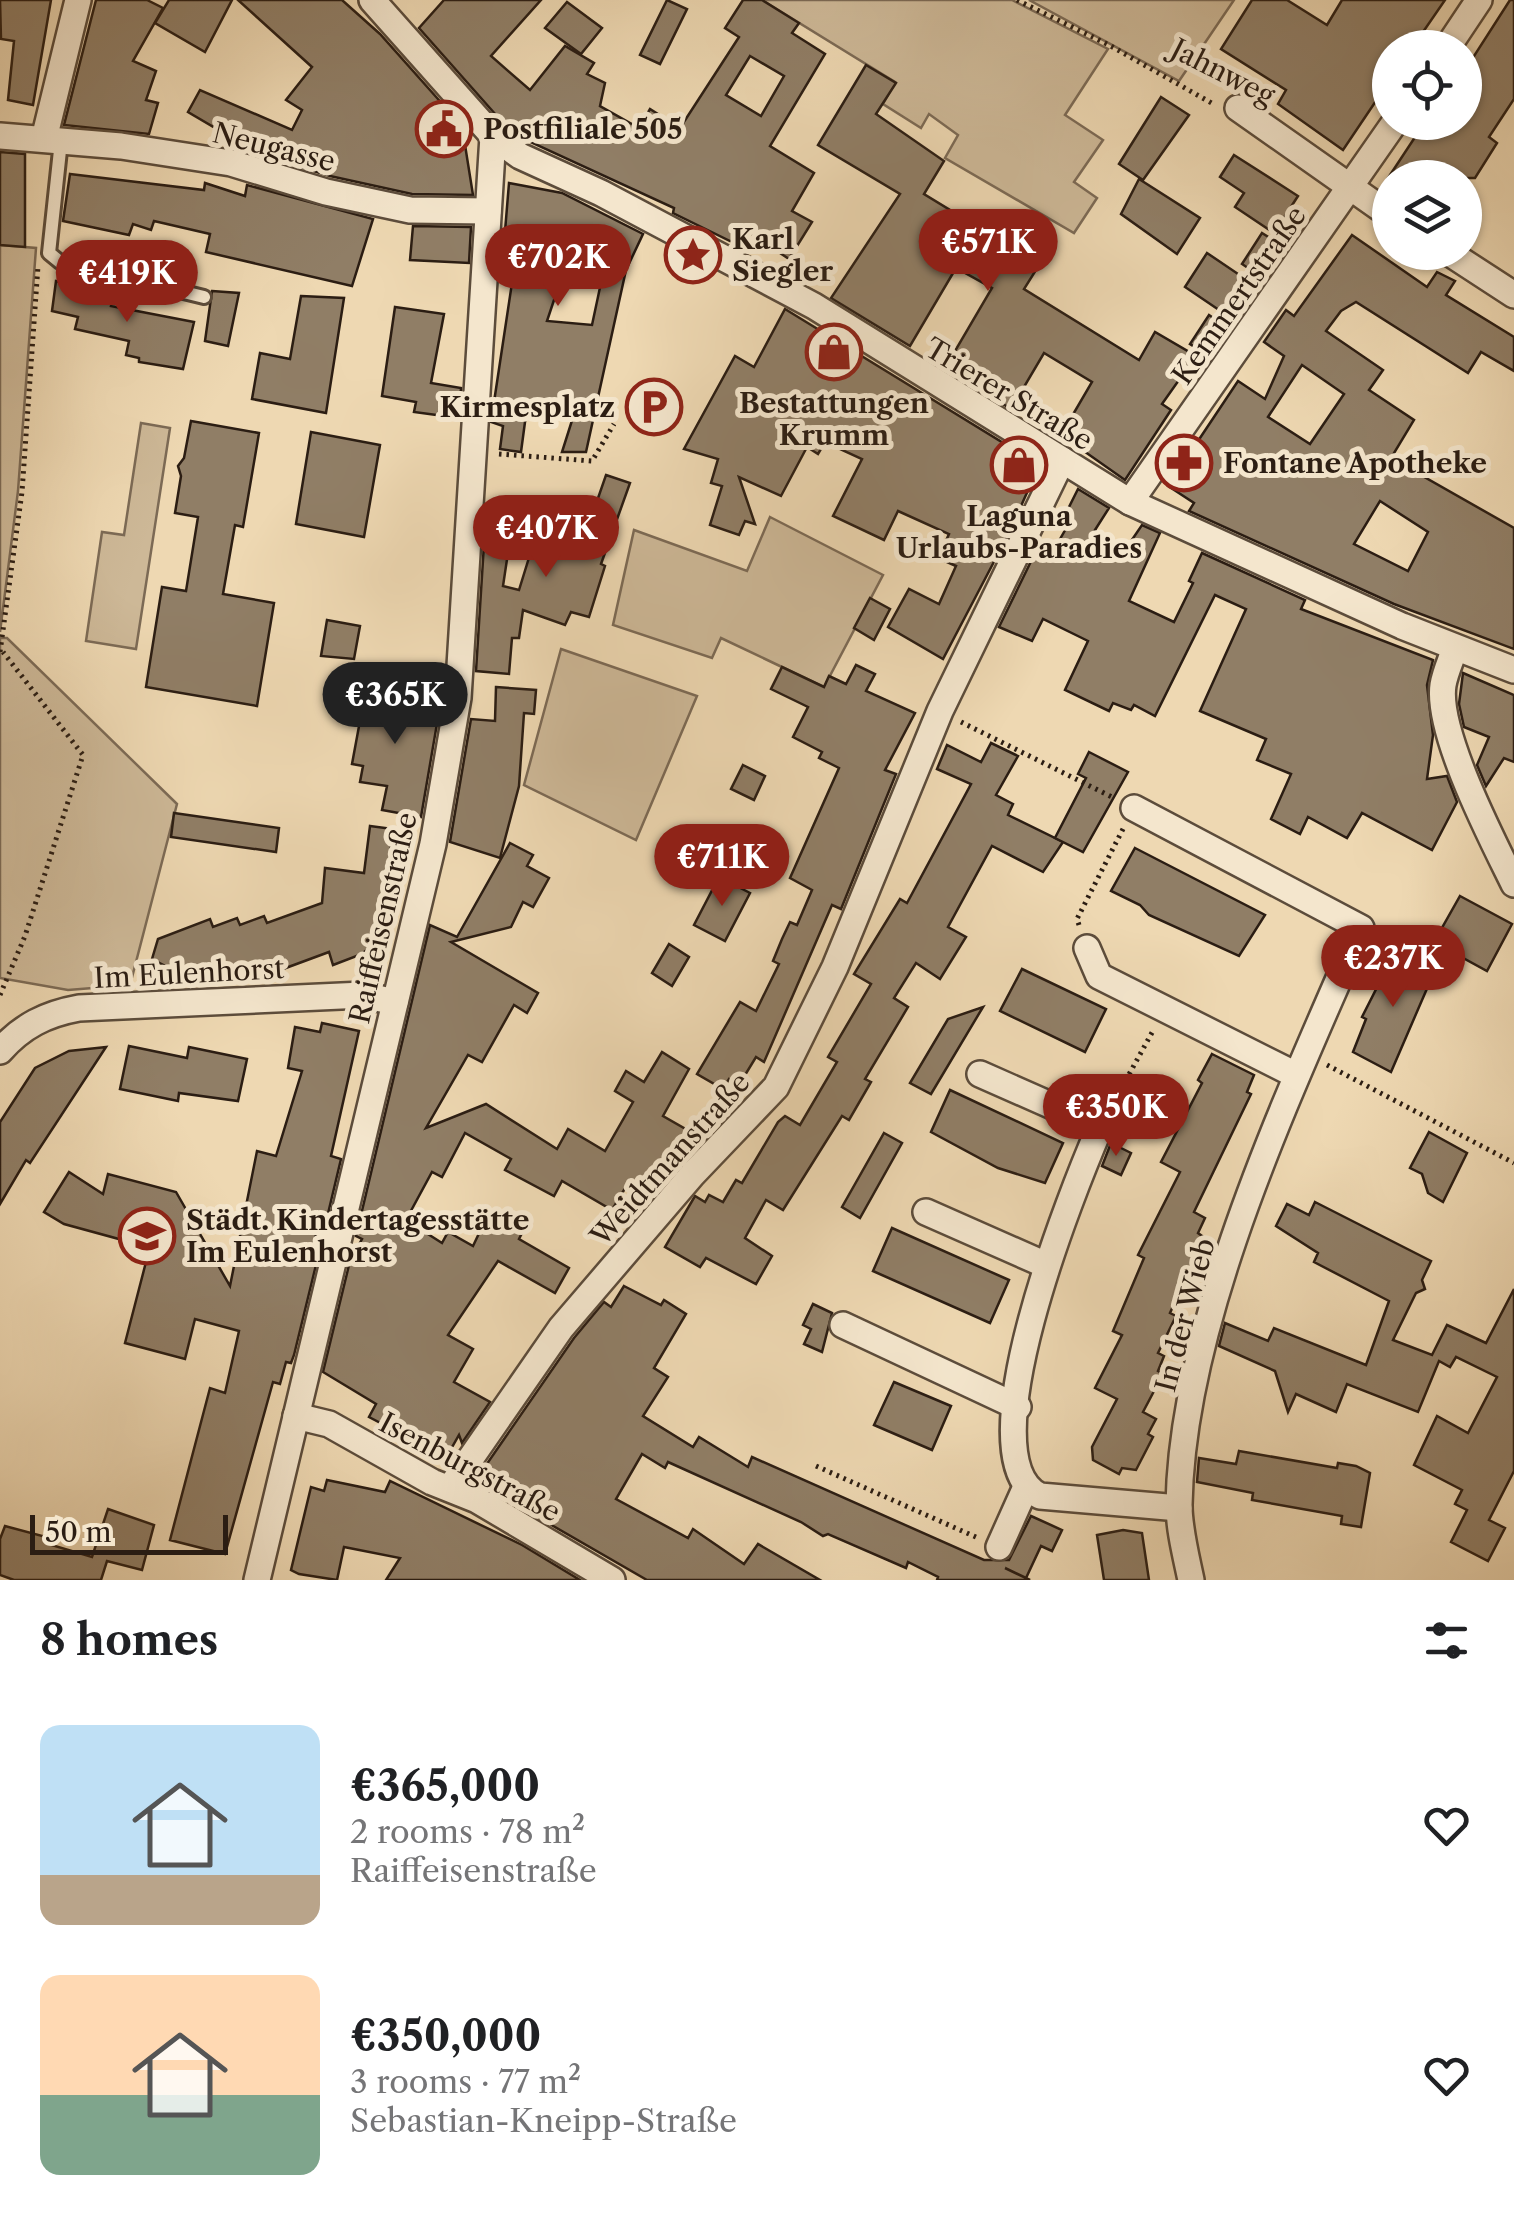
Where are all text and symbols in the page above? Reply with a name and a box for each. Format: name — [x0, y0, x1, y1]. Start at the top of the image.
street label: Jahnweg — [1162, 30, 1281, 113]
map controls — [1372, 30, 1482, 270]
button: locate — [1372, 30, 1482, 140]
public building icon: Postfiliale 505 — [414, 99, 474, 159]
place label: Postfiliale 505 — [483, 112, 683, 146]
street label: Neugasse — [209, 115, 339, 179]
button: layers — [1372, 160, 1482, 270]
street label: Kemmertstraße — [1165, 199, 1313, 391]
pin: €571K — [918, 209, 1058, 294]
place label: Karl Siegler — [732, 222, 833, 288]
text: €571K — [941, 222, 1035, 261]
pin: €702K — [488, 224, 628, 309]
place icon: Karl Siegler — [663, 225, 723, 285]
text: €702K — [507, 237, 609, 276]
pin: €419K — [57, 240, 197, 325]
text: €419K — [78, 253, 176, 292]
shop icon: Bestattungen Krumm — [804, 322, 864, 382]
street label: Trierer Straße — [919, 331, 1099, 457]
parking icon: Kirmesplatz — [624, 377, 684, 437]
place label: Bestattungen Krumm — [739, 386, 929, 452]
place label: Kirmesplatz — [439, 390, 615, 424]
pharmacy icon: Fontane Apotheke — [1154, 433, 1214, 493]
shop icon: Laguna Urlaubs-Paradies — [989, 435, 1049, 495]
place label: Fontane Apotheke — [1223, 446, 1487, 480]
pin: €407K — [476, 495, 616, 580]
place label: Laguna Urlaubs-Paradies — [896, 499, 1142, 565]
text: €407K — [495, 508, 597, 547]
pin: €365K — [325, 662, 465, 747]
text: €365K — [345, 675, 445, 714]
street label: Raiffeisenstraße — [342, 809, 424, 1027]
pin: €711K — [652, 824, 792, 909]
text: €711K — [676, 837, 768, 876]
pin: €237K — [1323, 925, 1463, 1010]
text: €237K — [1343, 938, 1443, 977]
street label: Im Eulenhorst — [93, 951, 285, 995]
street label: Weidtmanstraße — [583, 1065, 757, 1253]
pin: €350K — [1046, 1074, 1186, 1159]
text: €350K — [1065, 1087, 1167, 1126]
place label: Städt. Kindertagesstätte Im Eulenhorst — [186, 1203, 529, 1269]
school or university icon: Städt. Kindertagesstätte Im Eulenhorst — [117, 1206, 177, 1266]
street label: In der Wieb — [1148, 1234, 1222, 1396]
street label: Isenburgstraße — [374, 1405, 566, 1529]
scale bar — [30, 1510, 228, 1554]
text: 50 m — [45, 1515, 112, 1549]
icon: filters — [1419, 1613, 1474, 1668]
text: 8 homes — [40, 1614, 218, 1666]
text: €365,000 — [350, 1760, 540, 1812]
icon: home — [120, 1765, 240, 1885]
icon: heart — [1419, 1798, 1474, 1853]
text: 2 rooms · 78 m² — [350, 1812, 585, 1851]
text: Raiffeisenstraße — [350, 1851, 597, 1890]
text: €350,000 — [350, 2010, 541, 2062]
icon: home — [120, 2015, 240, 2135]
icon: heart — [1419, 2048, 1474, 2103]
text: 3 rooms · 77 m² — [350, 2062, 581, 2101]
text: Sebastian-Kneipp-Straße — [350, 2101, 737, 2140]

